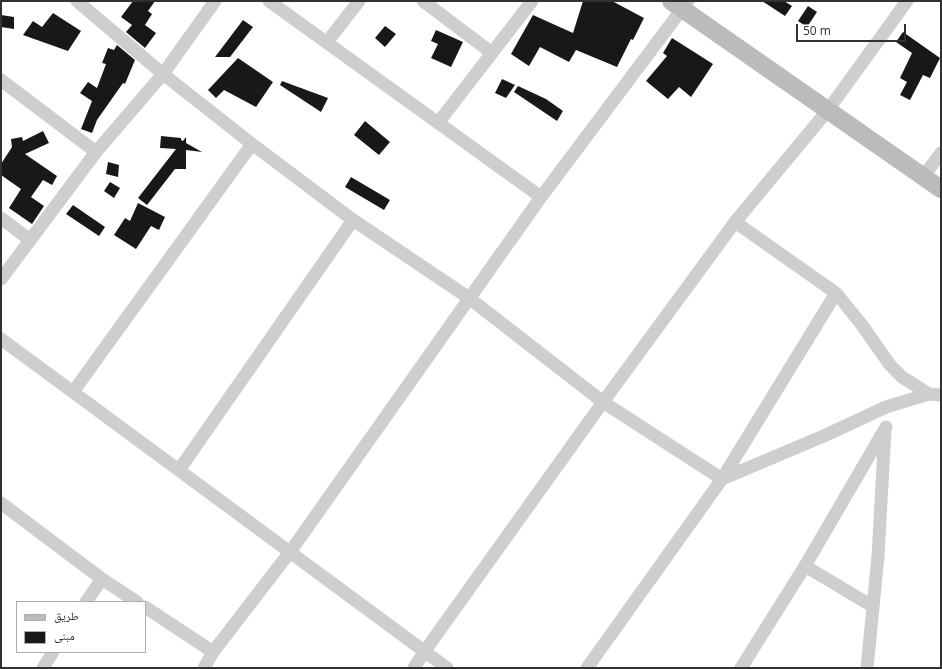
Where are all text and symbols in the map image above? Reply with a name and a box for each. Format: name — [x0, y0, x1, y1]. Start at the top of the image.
scale bar — [798, 16, 908, 42]
text: 50 m — [803, 22, 831, 39]
legend — [16, 601, 146, 653]
text: طريق — [54, 607, 79, 624]
text: مبنى — [54, 627, 75, 644]

